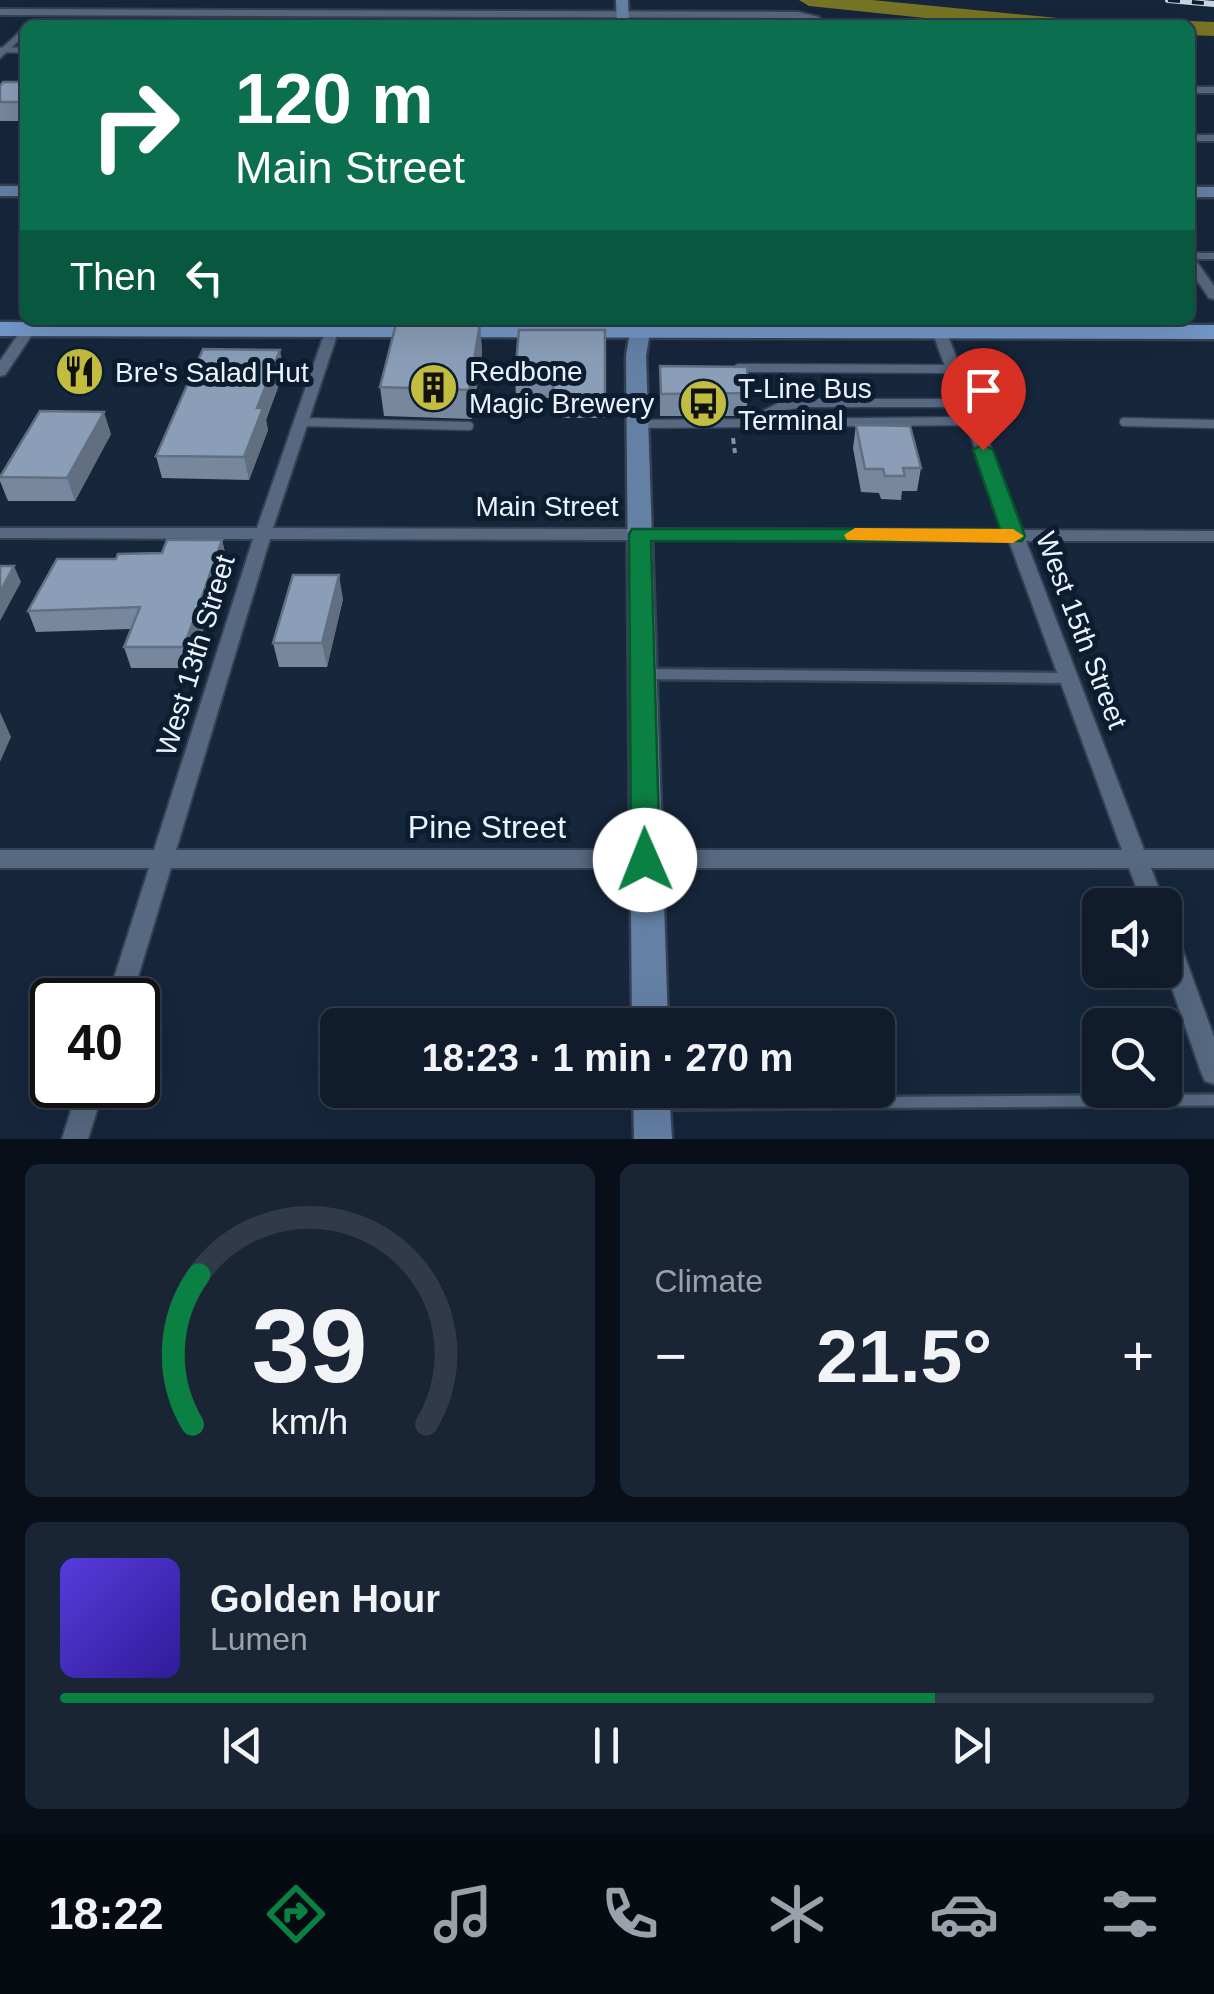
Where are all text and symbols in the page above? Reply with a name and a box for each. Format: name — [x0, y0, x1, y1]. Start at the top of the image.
icon: right — [70, 60, 200, 190]
text: 120 m — [235, 60, 433, 138]
text: Main Street — [235, 142, 465, 193]
icon: left — [177, 250, 232, 305]
text: Then — [70, 256, 157, 298]
restaurant icon: Bre's Salad Hut — [54, 346, 106, 398]
pin — [941, 348, 1026, 451]
place label: Redbone Magic Brewery — [469, 356, 654, 419]
place label: Bre's Salad Hut — [115, 357, 309, 388]
building icon: Redbone Magic Brewery — [408, 361, 460, 413]
icon: arrive — [956, 363, 1011, 418]
place label: T-Line Bus Terminal — [738, 373, 872, 436]
bus stop icon: T-Line Bus Terminal — [677, 378, 729, 430]
street label: Main Street — [475, 491, 619, 522]
street label: West 15th Street — [1030, 528, 1133, 733]
street label: West 13th Street — [150, 551, 241, 759]
position arrow — [593, 808, 697, 912]
street label: Pine Street — [408, 809, 566, 845]
map controls — [1082, 888, 1182, 1108]
button: sound — [1082, 888, 1182, 988]
speed limit sign: 40 — [30, 978, 160, 1108]
button: search — [1082, 1008, 1182, 1108]
text: 18:23 · 1 min · 270 m — [422, 1037, 793, 1079]
text: Climate — [655, 1263, 763, 1299]
text: 39 — [252, 1288, 368, 1404]
text: 21.5° — [816, 1314, 992, 1398]
text: − — [655, 1325, 687, 1387]
text: + — [1122, 1325, 1154, 1387]
text: km/h — [271, 1402, 348, 1442]
text: Golden Hour — [210, 1578, 440, 1620]
text: Lumen — [210, 1621, 308, 1657]
icon: previous — [215, 1718, 270, 1773]
icon: pause — [579, 1718, 634, 1773]
icon: next — [944, 1718, 999, 1773]
icon: directions — [261, 1879, 331, 1949]
icon: music — [428, 1879, 498, 1949]
icon: phone — [595, 1879, 665, 1949]
icon: climate — [762, 1879, 832, 1949]
icon: car — [929, 1879, 999, 1949]
icon: filters — [1095, 1879, 1165, 1949]
text: 18:22 — [48, 1888, 164, 1939]

